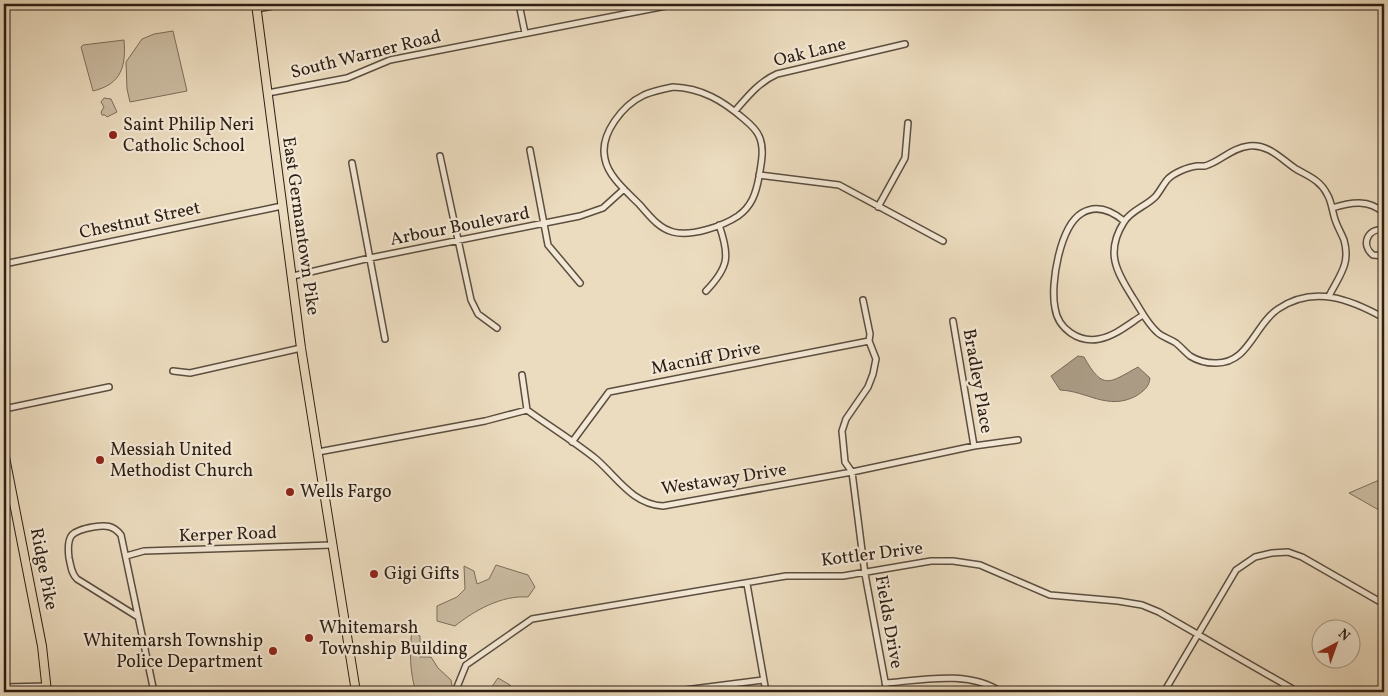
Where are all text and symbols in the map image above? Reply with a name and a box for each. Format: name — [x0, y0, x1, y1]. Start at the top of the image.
street label: South Warner Road — [288, 24, 444, 86]
street label: Oak Lane — [771, 32, 849, 74]
place label: Saint Philip Neri Catholic School — [123, 113, 254, 159]
marker: Saint Philip Neri Catholic School — [107, 129, 119, 141]
street label: East Germantown Pike — [275, 135, 325, 317]
street label: Chestnut Street — [77, 196, 203, 246]
street label: Arbour Boulevard — [388, 201, 532, 253]
street label: Bradley Place — [956, 327, 998, 435]
street label: Macniff Drive — [649, 336, 763, 382]
place label: Messiah United Methodist Church — [110, 438, 254, 484]
marker: Messiah United Methodist Church — [94, 454, 106, 466]
street label: Westaway Drive — [659, 458, 789, 502]
place label: Wells Fargo — [300, 480, 392, 505]
marker: Wells Fargo — [284, 486, 296, 498]
street label: Kerper Road — [178, 521, 278, 549]
street label: Ridge Pike — [23, 526, 63, 612]
street label: Kottler Drive — [820, 536, 924, 574]
place label: Gigi Gifts — [384, 562, 459, 587]
marker: Gigi Gifts — [368, 568, 380, 580]
street label: Fields Drive — [868, 573, 908, 671]
place label: Whitemarsh Township Building — [319, 616, 468, 662]
north arrow — [1310, 618, 1360, 668]
text: N — [1333, 625, 1354, 646]
place label: Whitemarsh Township Police Department — [83, 629, 263, 675]
marker: Whitemarsh Township Building — [303, 632, 315, 644]
marker: Whitemarsh Township Police Department — [267, 645, 279, 657]

